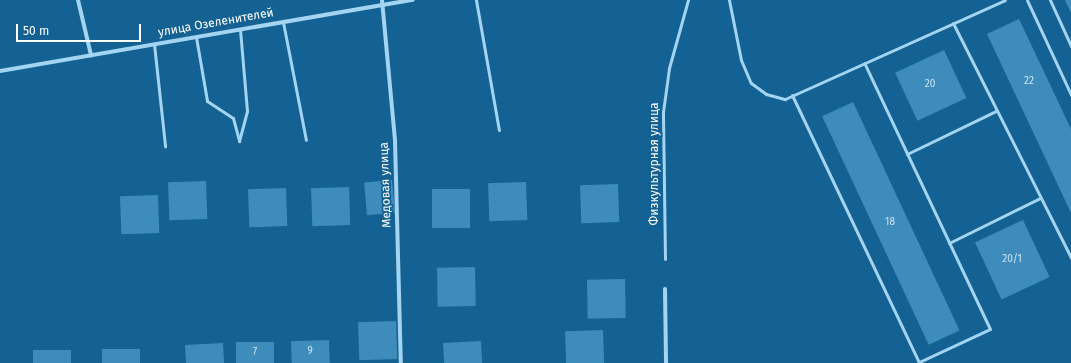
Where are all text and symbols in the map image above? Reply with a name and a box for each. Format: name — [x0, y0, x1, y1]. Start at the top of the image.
street label: улица Озеленителей — [157, 6, 275, 40]
scale bar — [18, 16, 143, 42]
text: 50 m — [23, 24, 49, 38]
house number: 22 — [1024, 76, 1034, 88]
house number: 20 — [925, 79, 935, 91]
street label: Физкультурная улица — [648, 102, 662, 226]
street label: Медовая улица — [377, 142, 395, 228]
house number: 18 — [885, 217, 895, 229]
house number: 20/1 — [1002, 254, 1022, 266]
house number: 9 — [307, 346, 313, 358]
house number: 7 — [253, 347, 257, 359]

